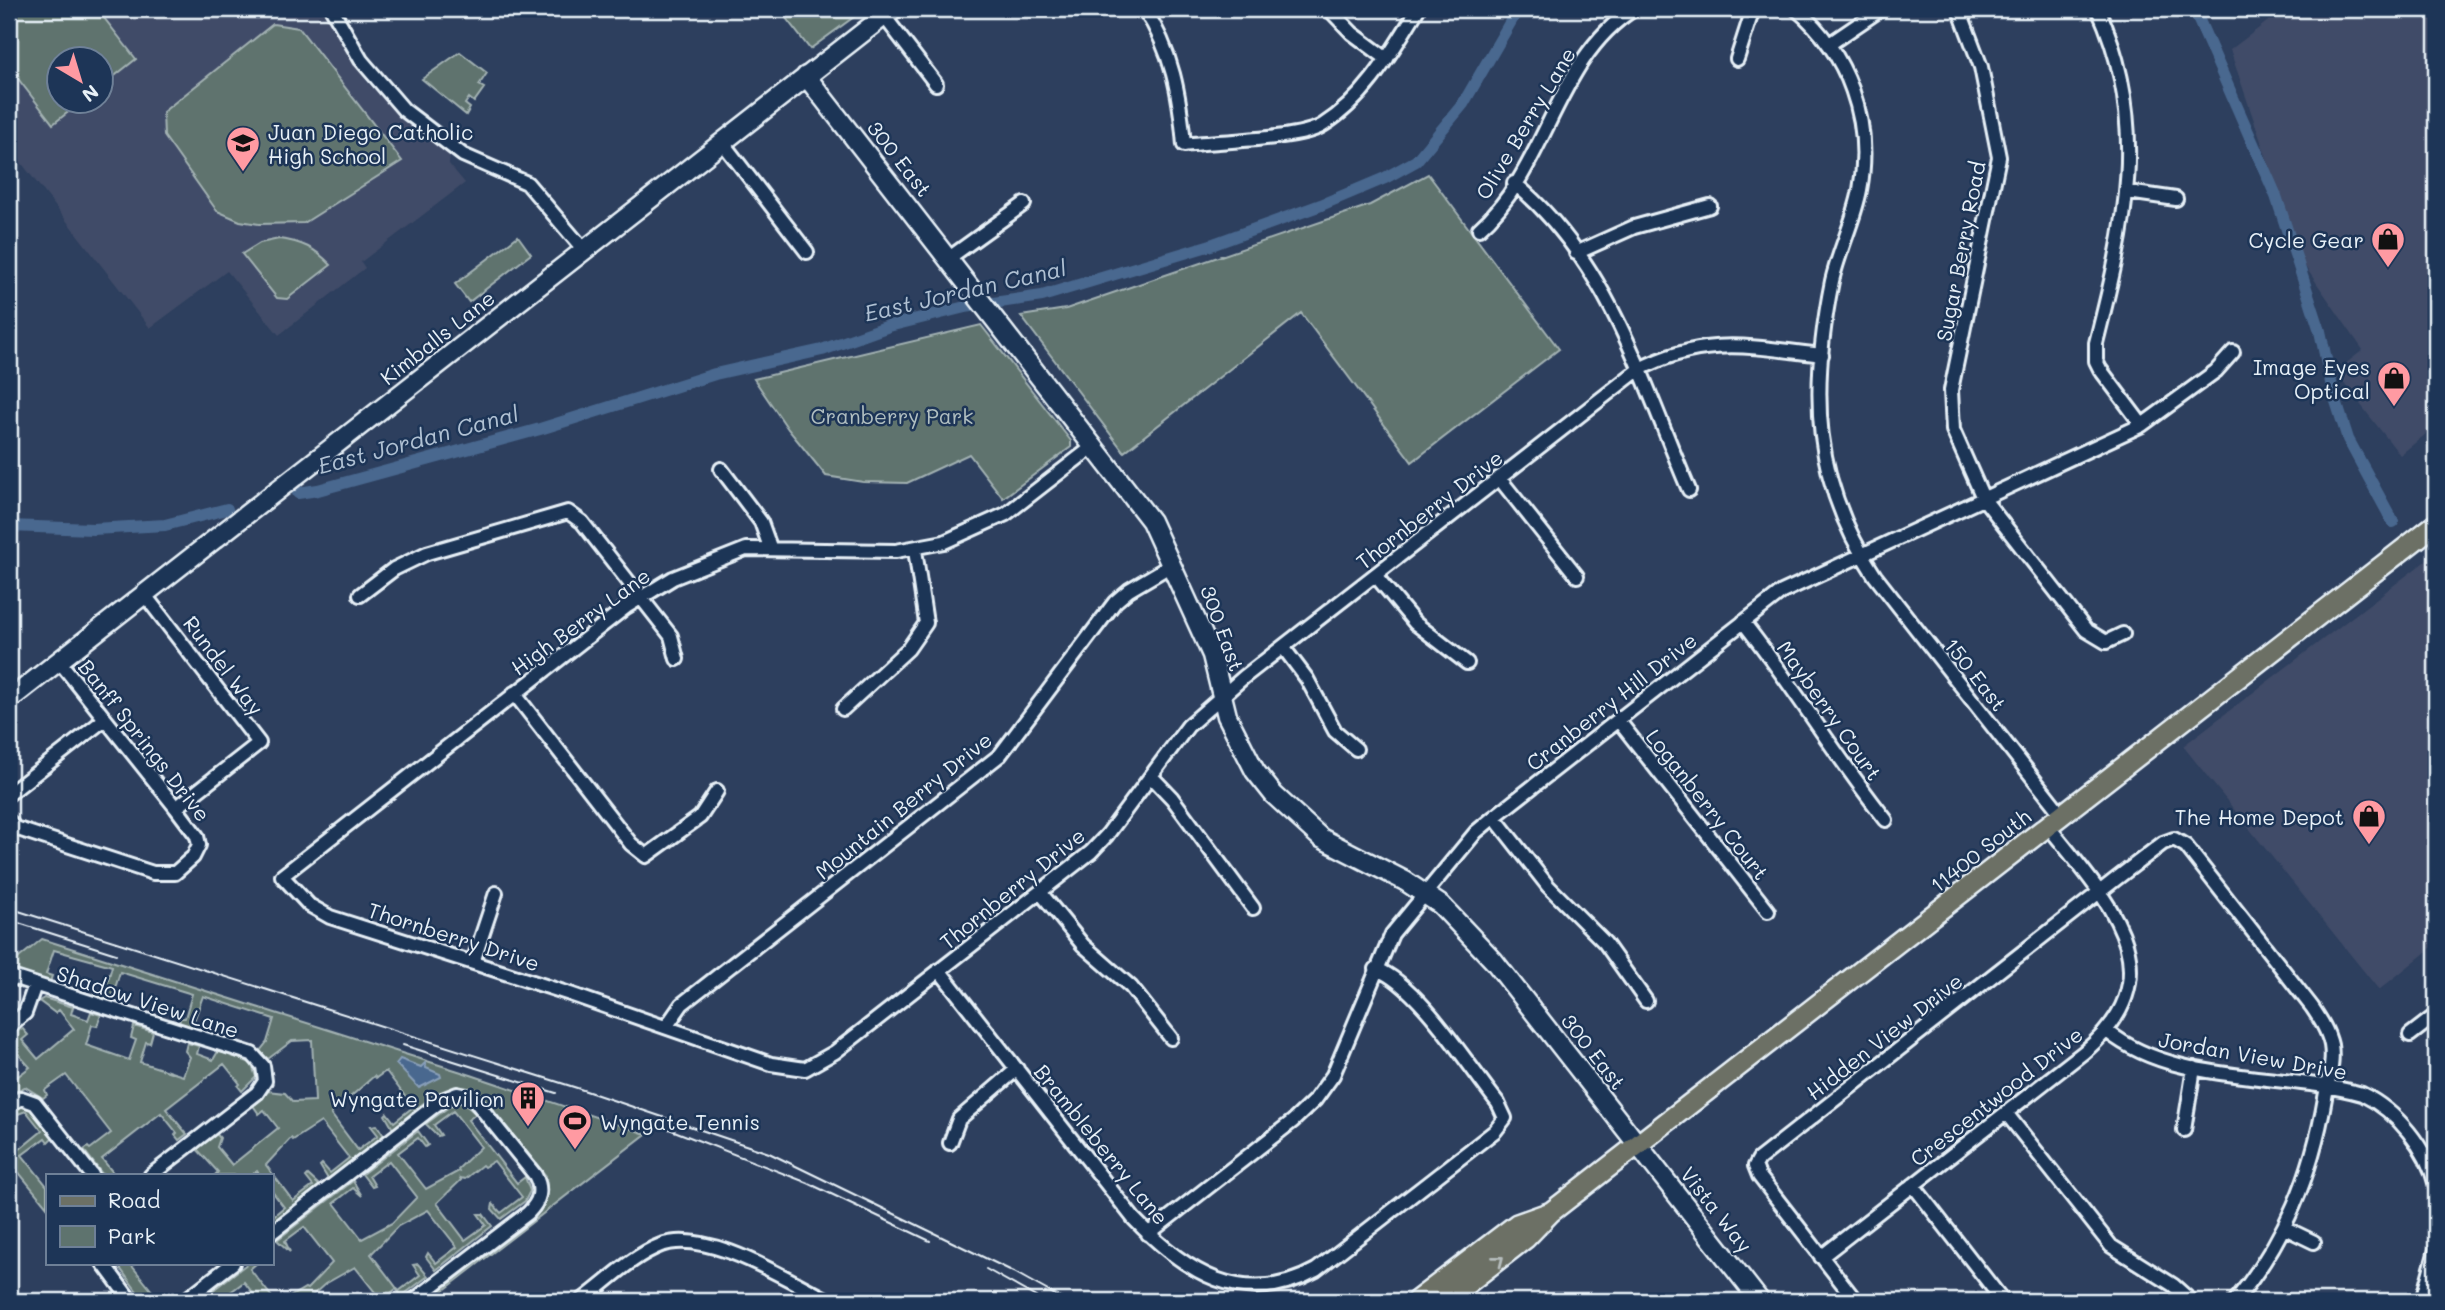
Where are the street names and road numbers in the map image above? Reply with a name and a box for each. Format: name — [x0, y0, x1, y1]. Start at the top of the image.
street label: Olive Berry Lane — [1469, 42, 1581, 204]
street label: 300 East — [862, 114, 938, 202]
street label: Sugar Berry Road — [1929, 159, 1991, 343]
street label: Kimballs Lane — [374, 284, 500, 390]
street label: Thornberry Drive — [1350, 443, 1508, 575]
street label: High Berry Lane — [505, 561, 655, 681]
street label: 300 East — [1195, 581, 1251, 675]
street label: Rundel Way — [178, 610, 270, 720]
street label: Cranberry Hill Drive — [1520, 626, 1702, 776]
street label: 150 East — [1939, 632, 2013, 716]
street label: Mayberry Court — [1772, 635, 1888, 785]
street label: Banff Springs Drive — [73, 653, 217, 827]
street label: Loganberry Court — [1641, 723, 1775, 885]
street label: Mountain Berry Drive — [809, 725, 997, 885]
street label: 11400 South — [1924, 802, 2036, 898]
street label: Thornberry Drive — [934, 821, 1090, 955]
street label: Thornberry Drive — [365, 896, 543, 976]
street label: Shadow View Lane — [53, 959, 243, 1043]
street label: Hidden View Drive — [1801, 967, 1967, 1105]
street label: 300 East — [1556, 1007, 1632, 1095]
street label: Crescentwood Drive — [1904, 1020, 2088, 1172]
street label: Jordan View Drive — [2157, 1025, 2349, 1085]
street label: Brambleberry Lane — [1029, 1058, 1175, 1230]
street label: Vista Way — [1675, 1161, 1759, 1257]

